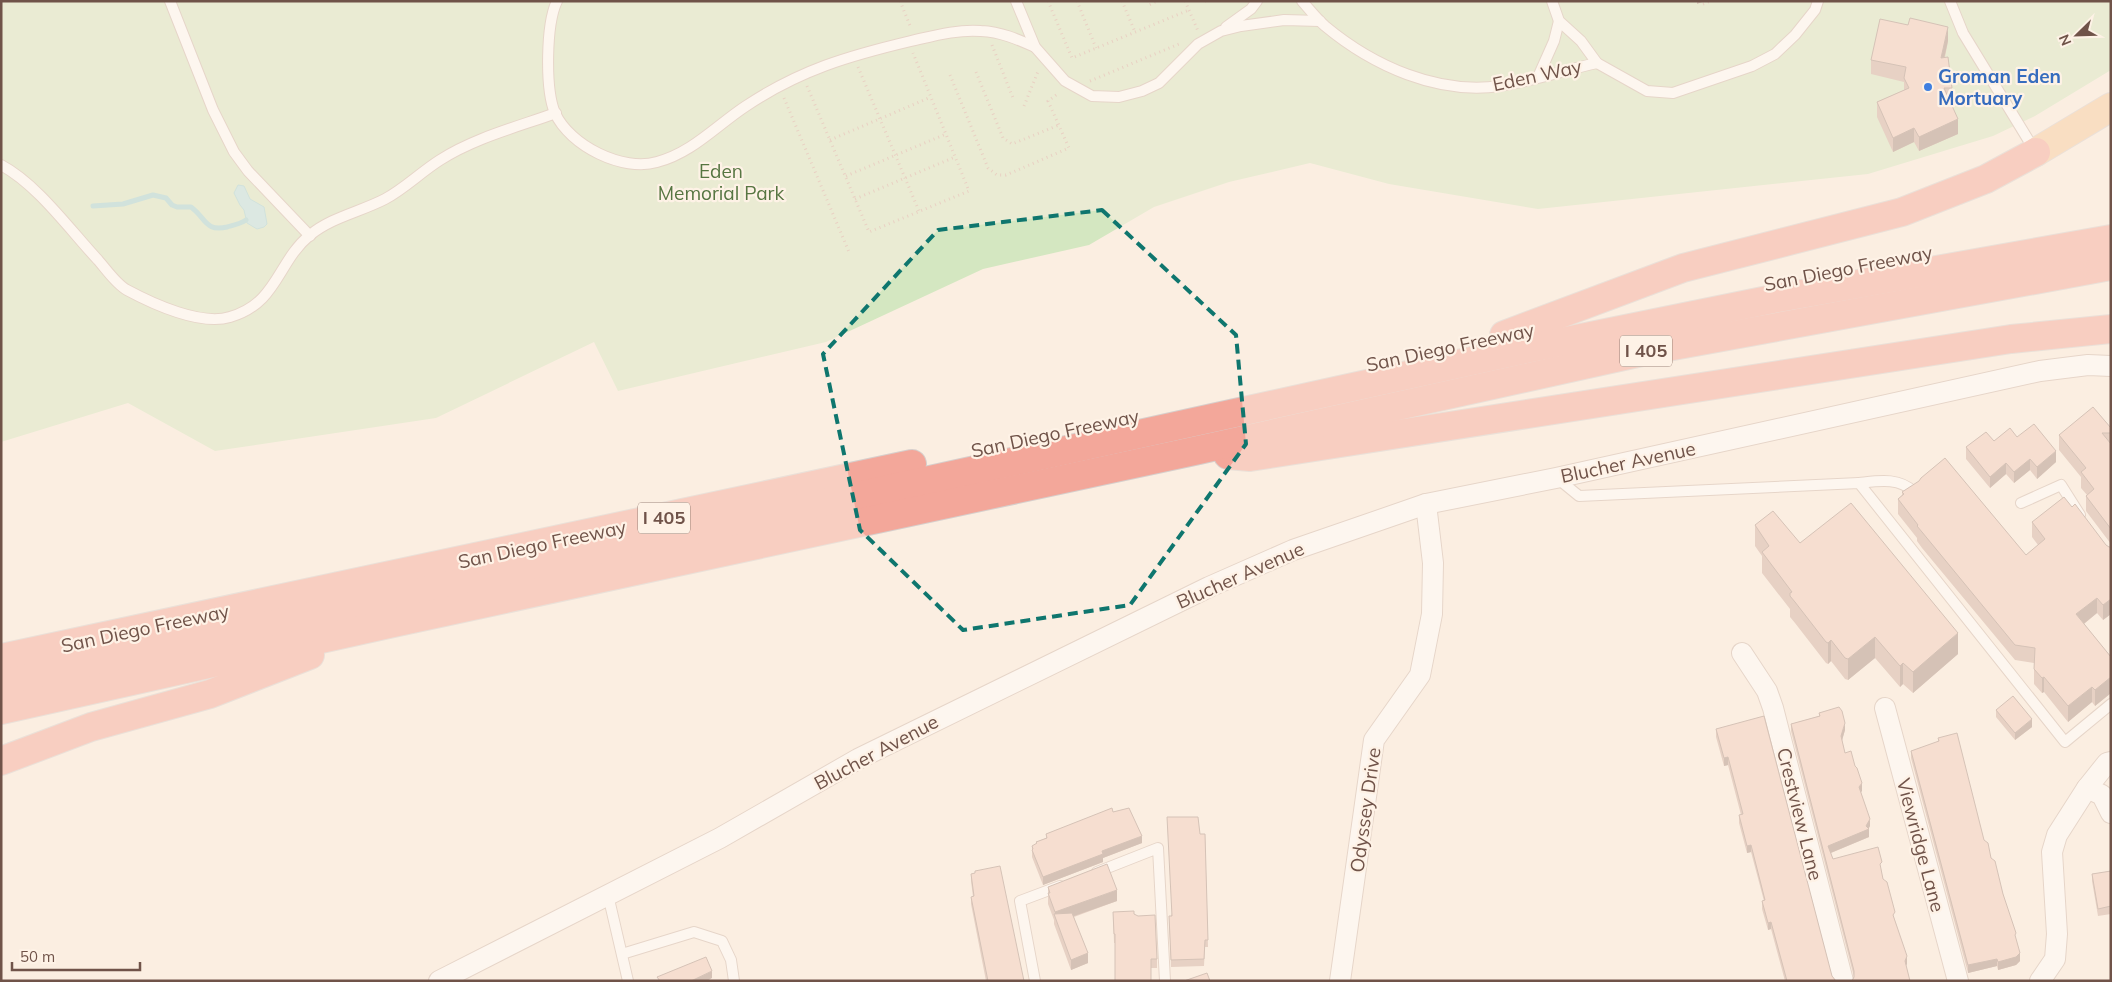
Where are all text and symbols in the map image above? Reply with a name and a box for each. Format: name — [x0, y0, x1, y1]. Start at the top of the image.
north arrow — [2052, 10, 2102, 60]
text: N — [2055, 32, 2075, 48]
street label: Eden Way — [1490, 54, 1584, 96]
place label: Groman Eden Mortuary — [1938, 64, 2061, 110]
marker: Groman Eden Mortuary — [1922, 81, 1934, 93]
park label: Eden Memorial Park — [658, 159, 784, 205]
street label: San Diego Freeway — [1762, 240, 1934, 296]
street label: San Diego Freeway — [1364, 317, 1536, 377]
road number: I 405 — [1620, 336, 1672, 366]
street label: San Diego Freeway — [969, 403, 1141, 463]
street label: Blucher Avenue — [1558, 436, 1698, 488]
road number: I 405 — [638, 502, 690, 534]
street label: San Diego Freeway — [456, 514, 628, 574]
street label: Blucher Avenue — [1172, 536, 1308, 614]
street label: San Diego Freeway — [59, 598, 231, 658]
street label: Blucher Avenue — [810, 709, 942, 795]
street label: Crestview Lane — [1772, 745, 1828, 883]
street label: Odyssey Drive — [1344, 746, 1386, 874]
street label: Viewridge Lane — [1892, 776, 1950, 914]
scale bar — [12, 940, 140, 972]
text: 50 m — [20, 947, 55, 966]

